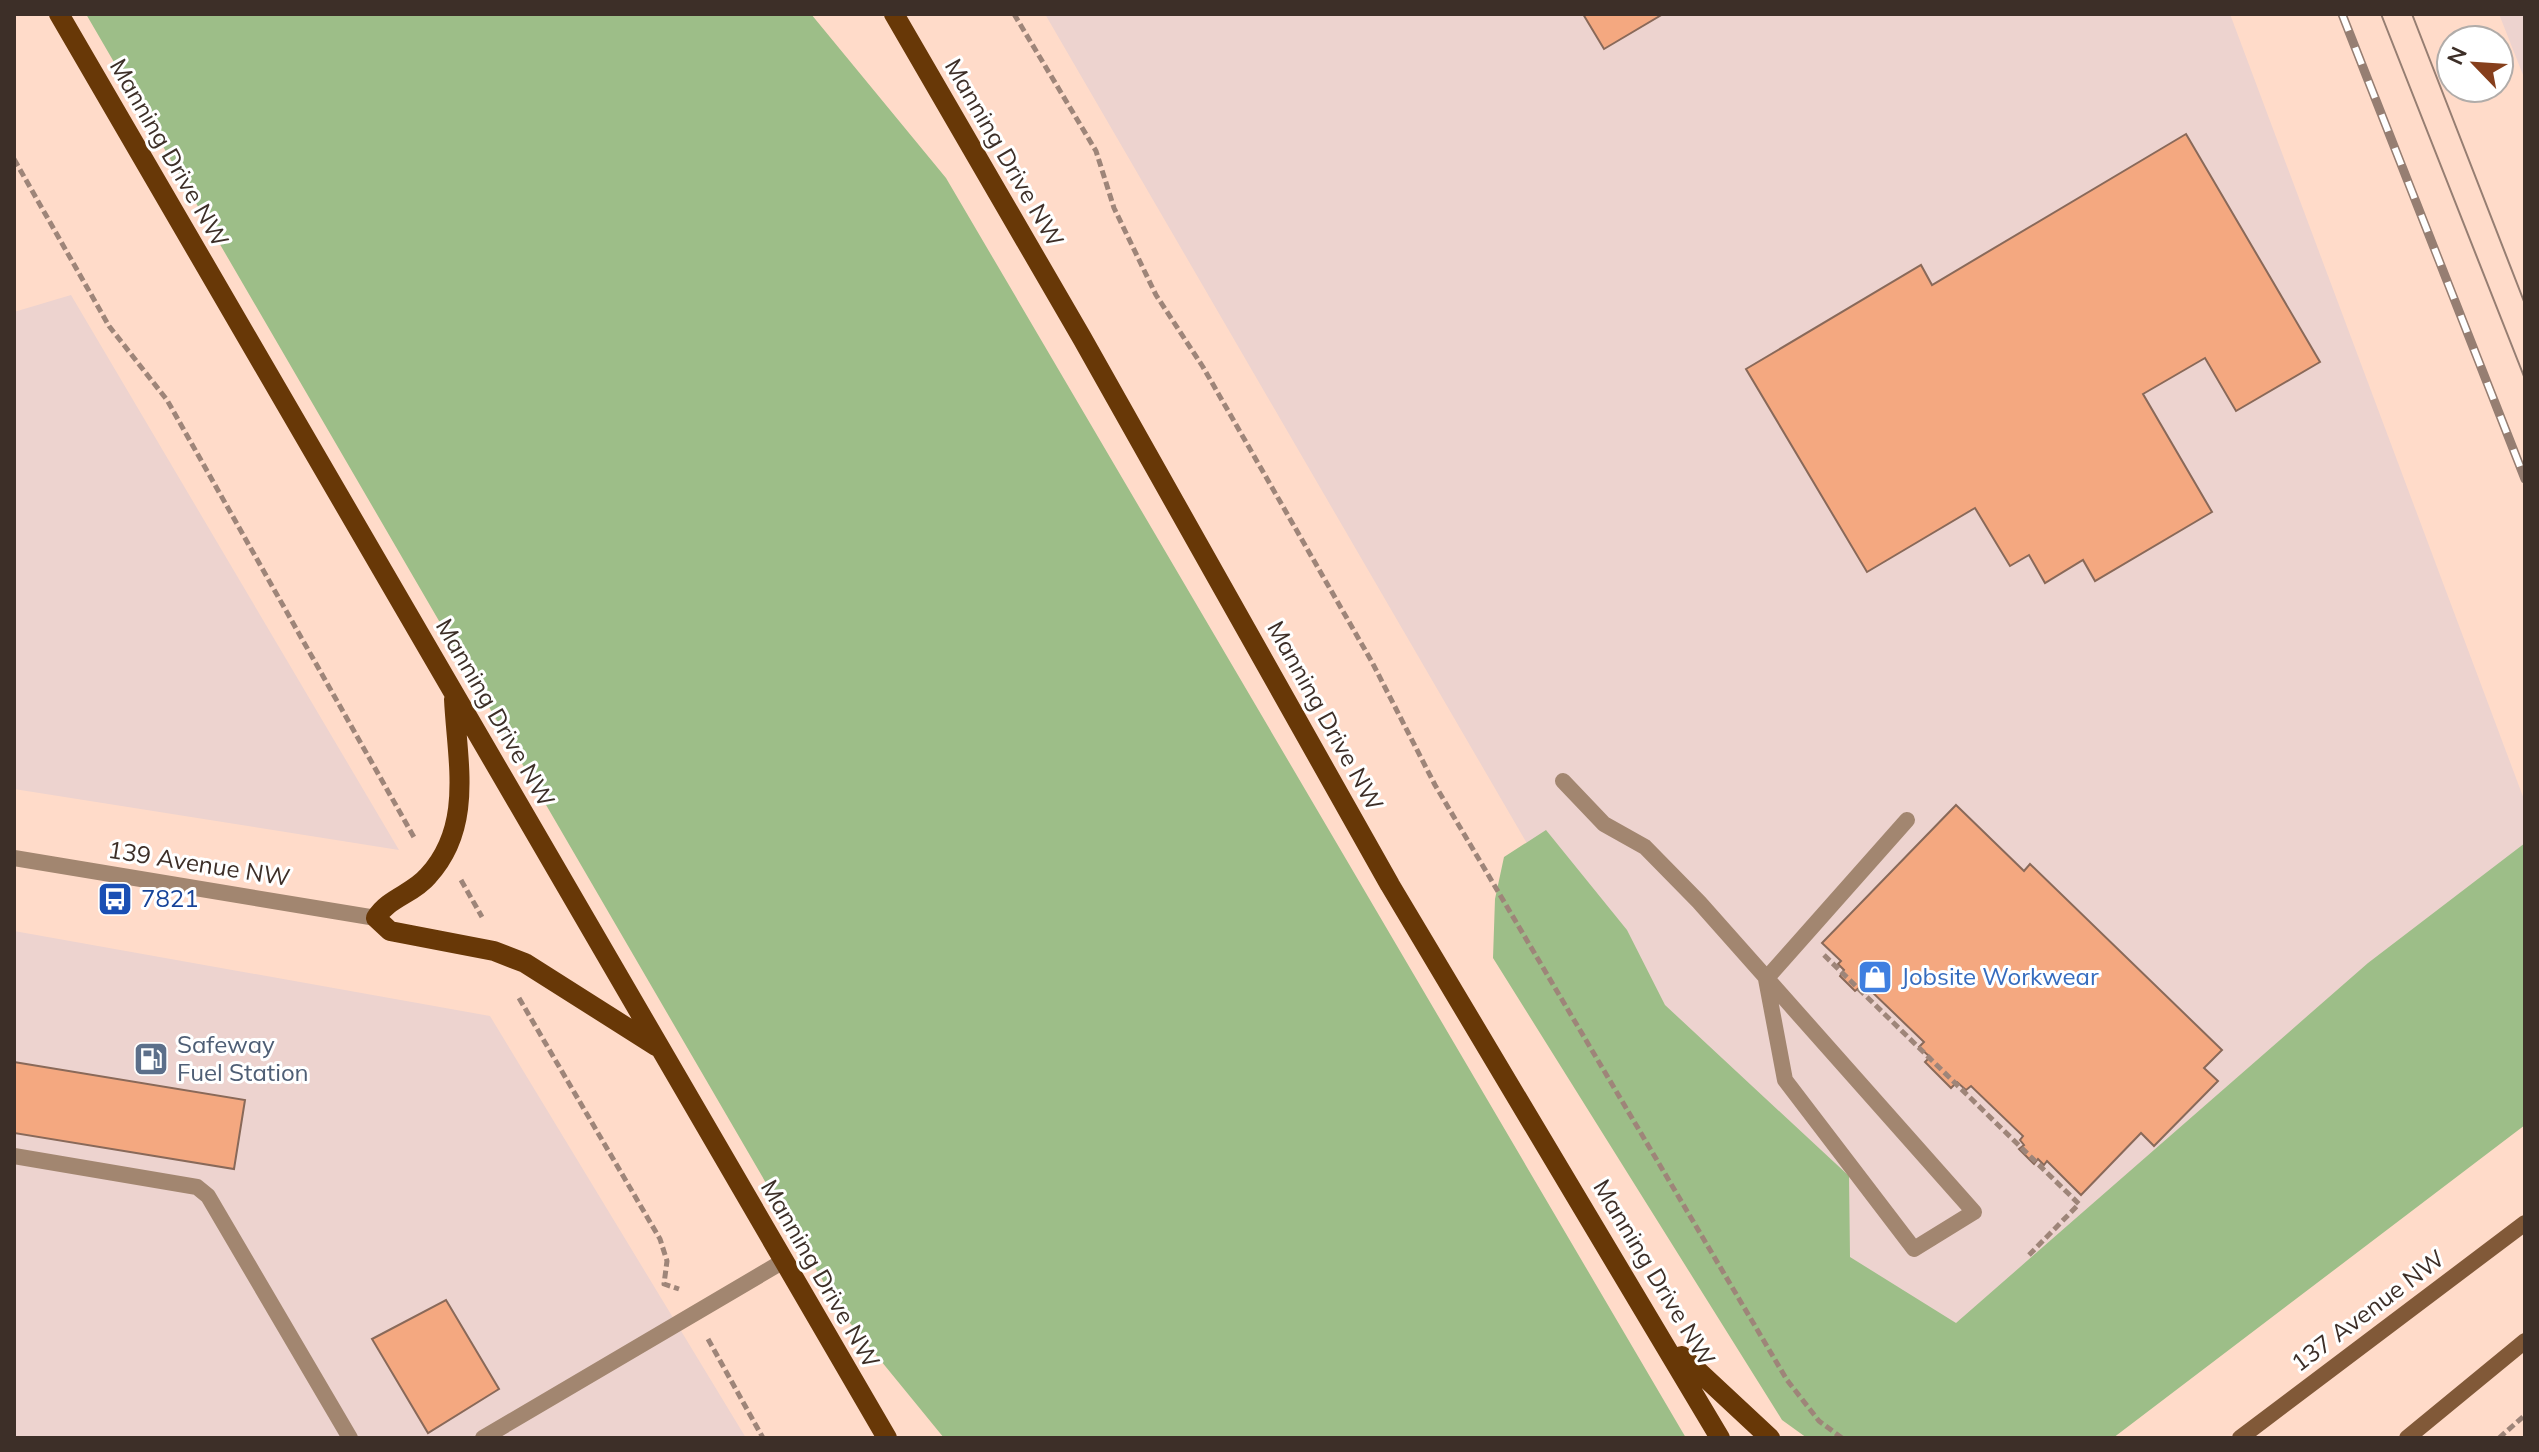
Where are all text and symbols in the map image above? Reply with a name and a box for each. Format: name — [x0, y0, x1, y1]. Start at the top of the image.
north arrow — [2435, 24, 2515, 104]
text: N — [2441, 42, 2473, 69]
street label: Manning Drive NW — [104, 53, 236, 252]
street label: Manning Drive NW — [939, 53, 1071, 252]
street label: Manning Drive NW — [430, 613, 562, 812]
street label: Manning Drive NW — [1261, 615, 1391, 816]
street label: 139 Avenue NW — [106, 834, 292, 892]
bus stop icon: 7821 — [96, 880, 134, 918]
place label: 7821 — [141, 883, 199, 913]
shop icon: Jobsite Workwear — [1856, 958, 1894, 996]
place label: Jobsite Workwear — [1901, 961, 2099, 991]
place label: Safeway Fuel Station — [177, 1029, 309, 1087]
fuel station icon: Safeway Fuel Station — [132, 1040, 170, 1078]
street label: Manning Drive NW — [755, 1174, 887, 1373]
street label: Manning Drive NW — [1587, 1174, 1722, 1371]
street label: 137 Avenue NW — [2285, 1243, 2450, 1378]

